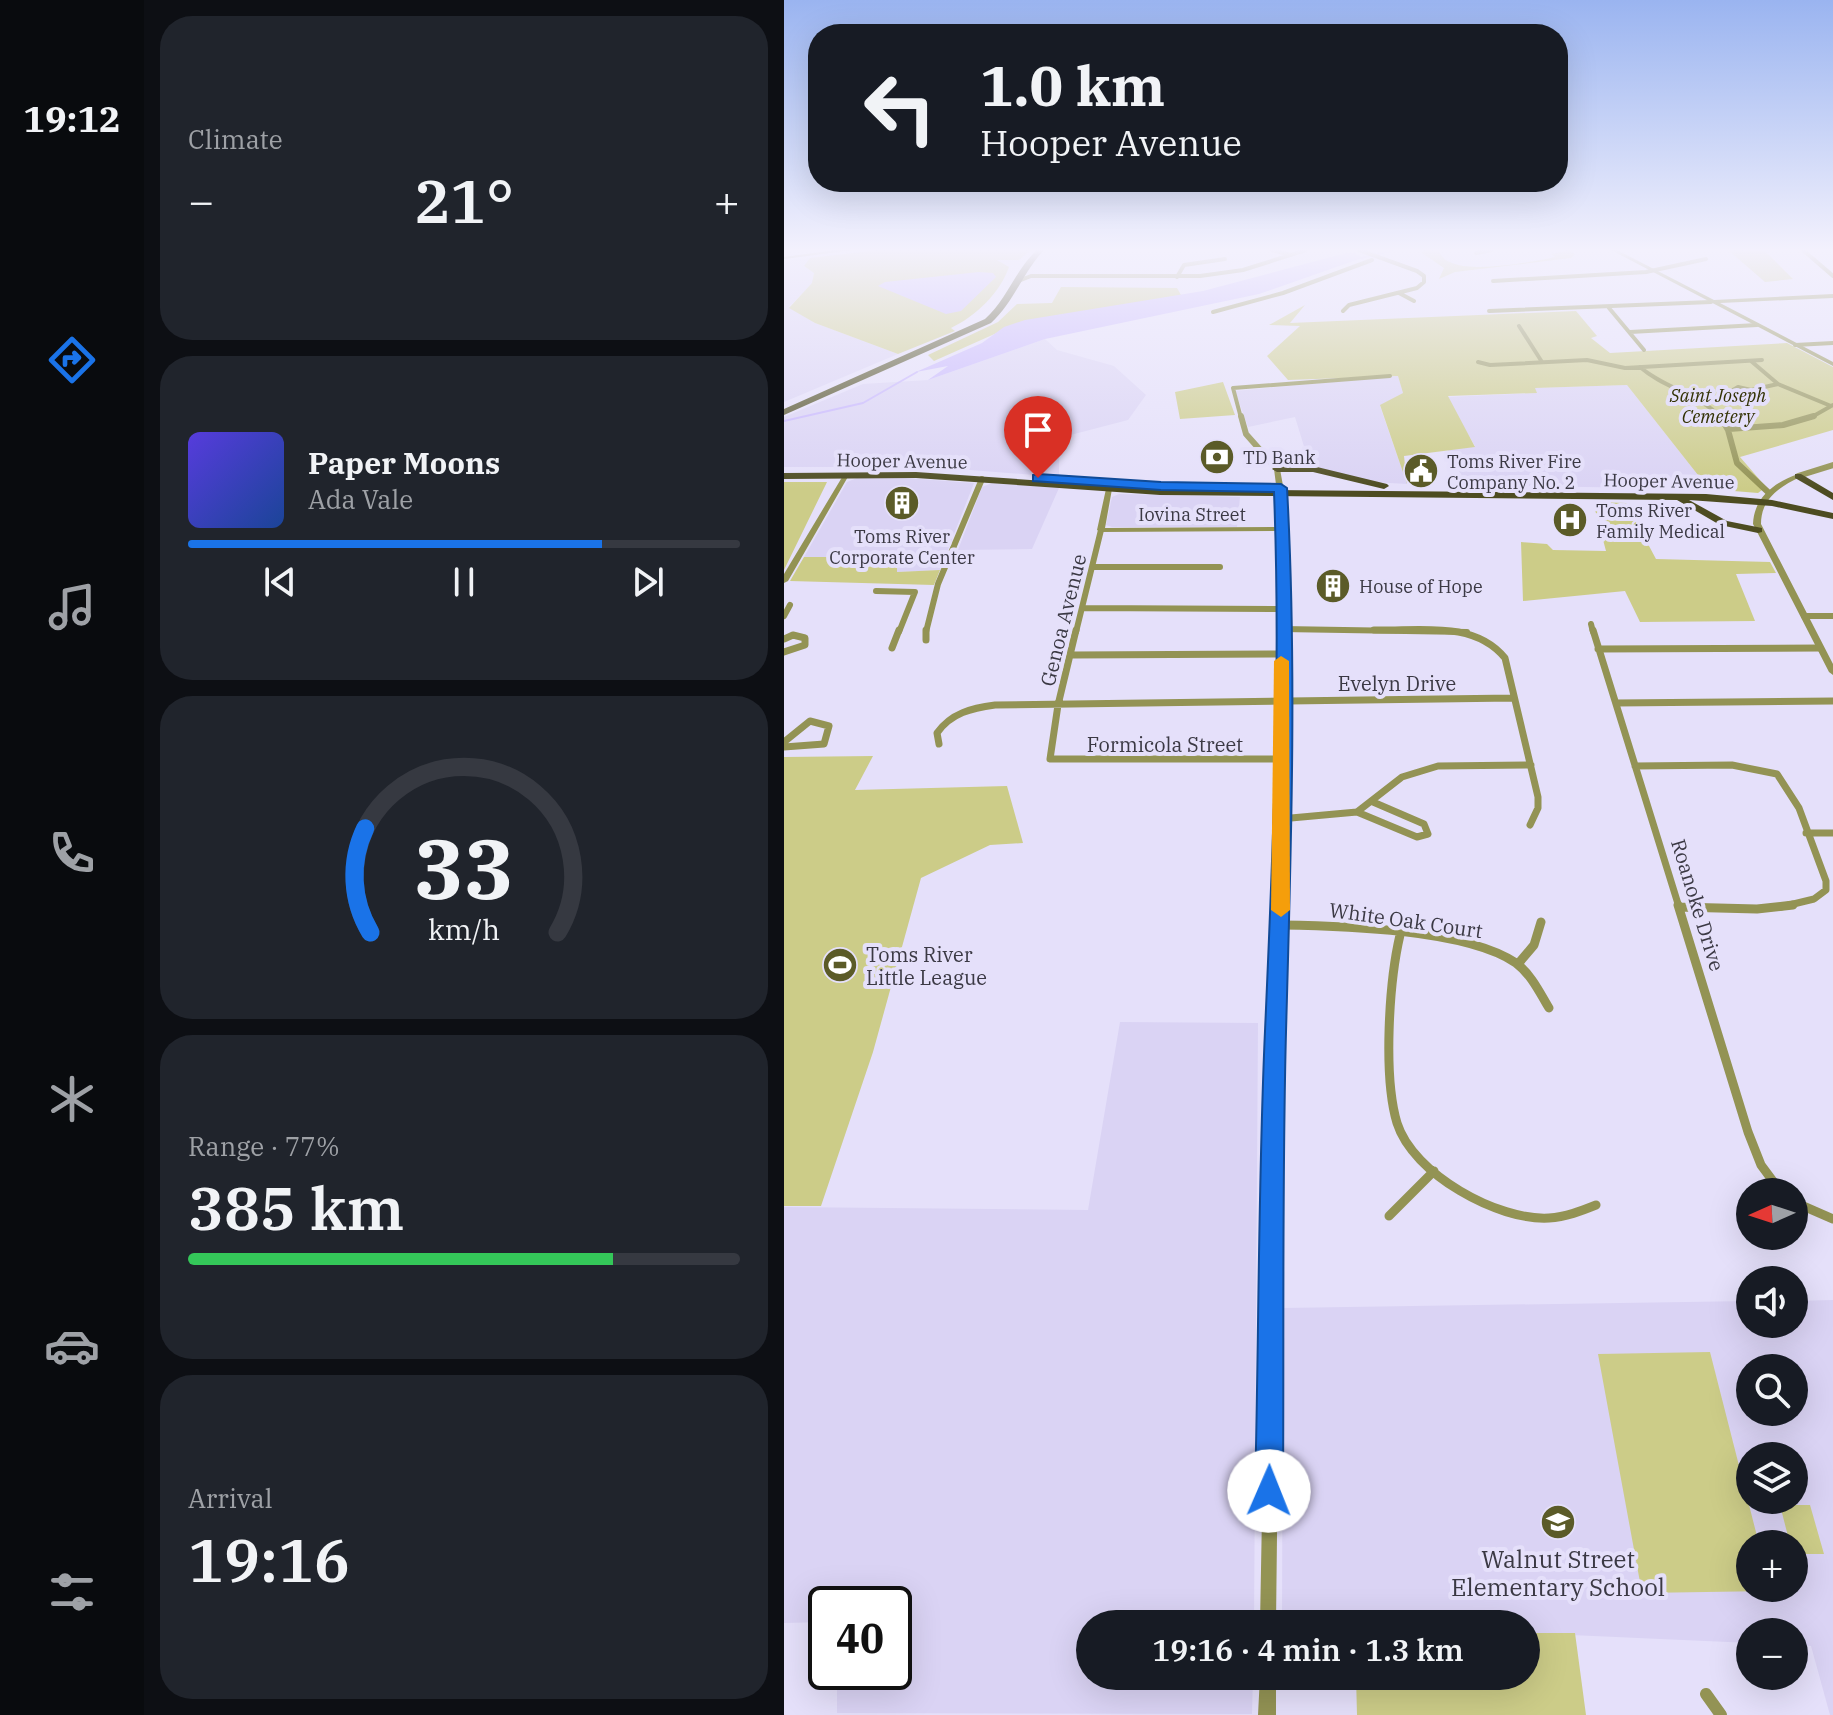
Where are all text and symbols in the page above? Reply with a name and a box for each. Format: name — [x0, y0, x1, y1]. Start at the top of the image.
text: 1.0 km — [980, 49, 1165, 121]
icon: left — [848, 56, 952, 160]
text: 19:12 — [23, 95, 121, 142]
text: Hooper Avenue — [980, 119, 1242, 166]
text: Climate — [188, 122, 283, 156]
text: 21° — [414, 161, 514, 240]
text: − — [188, 172, 214, 229]
text: + — [714, 172, 740, 229]
icon: directions — [44, 332, 100, 388]
park label: Saint Joseph Cemetery — [1669, 384, 1766, 428]
pin — [1004, 396, 1072, 478]
icon: arrive — [1016, 408, 1060, 452]
bank icon: TD Bank — [1198, 438, 1236, 476]
text: Paper Moons — [308, 443, 500, 482]
place label: TD Bank — [1243, 446, 1316, 469]
street label: Hooper Avenue — [836, 448, 968, 474]
place label: Toms River Fire Company No. 2 — [1447, 450, 1581, 494]
public building icon: Toms River Fire Company No. 2 — [1402, 452, 1440, 490]
street label: Hooper Avenue — [1603, 468, 1735, 494]
text: Ada Vale — [308, 482, 413, 516]
building icon: Toms River Corporate Center — [883, 484, 921, 522]
place label: Toms River Family Medical — [1596, 499, 1725, 543]
hospital icon: Toms River Family Medical — [1551, 501, 1589, 539]
street label: Iovina Street — [1138, 503, 1246, 526]
place label: Toms River Corporate Center — [829, 525, 975, 569]
street label: Genoa Avenue — [1034, 551, 1092, 689]
icon: previous — [258, 560, 302, 604]
icon: pause — [442, 560, 486, 604]
icon: next — [626, 560, 670, 604]
building icon: House of Hope — [1314, 567, 1352, 605]
place label: House of Hope — [1359, 575, 1483, 598]
icon: music — [44, 579, 100, 635]
street label: Evelyn Drive — [1338, 670, 1456, 697]
street label: Formicola Street — [1087, 731, 1243, 758]
text: 33 — [414, 814, 514, 922]
icon: phone — [44, 825, 100, 881]
street label: Roanoke Drive — [1665, 836, 1731, 974]
street label: White Oak Court — [1328, 896, 1484, 944]
text: km/h — [428, 912, 500, 949]
place label: Toms River Little League — [866, 941, 987, 991]
sports icon: Toms River Little League — [821, 946, 859, 984]
icon: climate — [44, 1071, 100, 1127]
text: Range · 77% — [188, 1129, 340, 1163]
text: 385 km — [188, 1168, 404, 1247]
north arrow — [1736, 1178, 1808, 1250]
map controls — [1736, 1178, 1808, 1690]
button: sound — [1736, 1266, 1808, 1338]
icon: car — [44, 1318, 100, 1374]
button: search — [1736, 1354, 1808, 1426]
button: layers — [1736, 1442, 1808, 1514]
position arrow — [1227, 1449, 1311, 1533]
text: Arrival — [188, 1481, 273, 1515]
school or university icon: Walnut Street Elementary School — [1539, 1503, 1577, 1541]
text: 19:16 — [188, 1520, 350, 1599]
button: + — [1736, 1530, 1808, 1602]
place label: Walnut Street Elementary School — [1451, 1543, 1665, 1603]
icon: filters — [44, 1564, 100, 1620]
speed limit sign: 40 — [808, 1586, 912, 1690]
button: − — [1736, 1618, 1808, 1690]
text: 19:16 · 4 min · 1.3 km — [1152, 1630, 1464, 1669]

